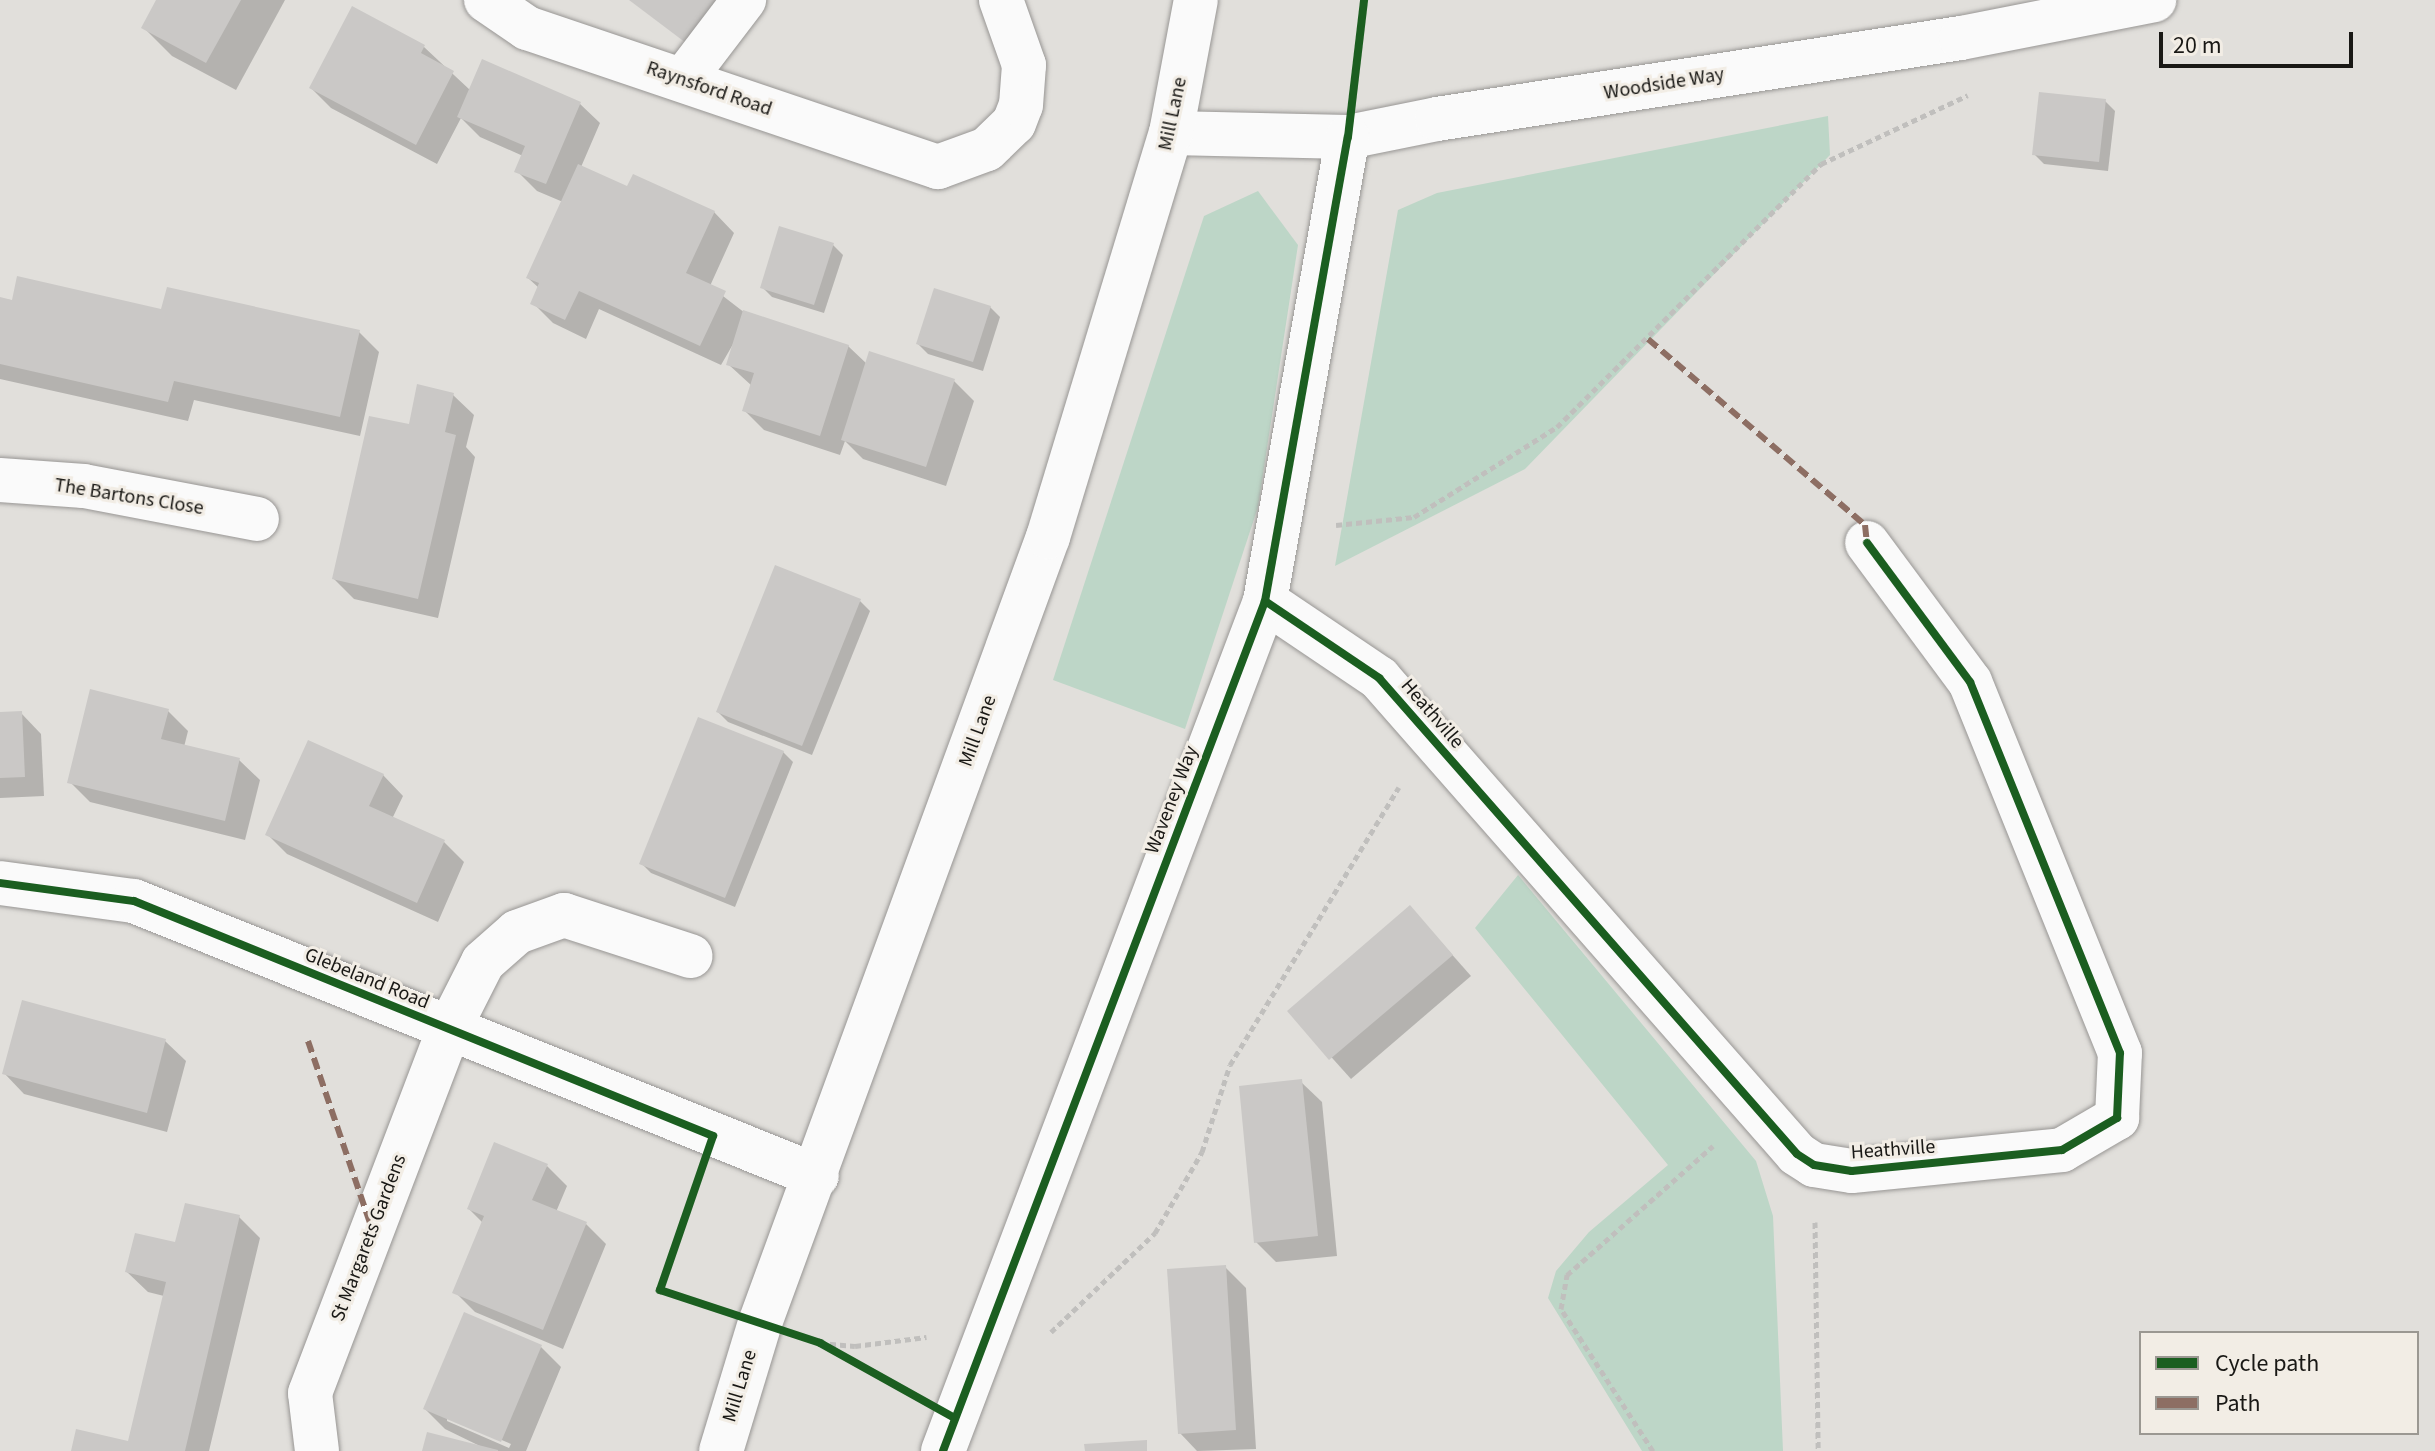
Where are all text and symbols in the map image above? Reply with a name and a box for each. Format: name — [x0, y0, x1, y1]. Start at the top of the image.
scale bar — [2163, 16, 2357, 66]
text: 20 m — [2173, 28, 2222, 63]
street label: Raynsford Road — [643, 56, 775, 122]
street label: Woodside Way — [1602, 63, 1726, 105]
street label: Mill Lane — [1154, 75, 1192, 153]
street label: The Bartons Close — [53, 473, 205, 521]
street label: Heathville — [1395, 674, 1469, 754]
street label: Mill Lane — [954, 692, 1002, 770]
street label: Waveney Way — [1140, 743, 1204, 857]
street label: Glebeland Road — [301, 943, 433, 1015]
street label: Heathville — [1850, 1135, 1936, 1165]
street label: St Margarets Gardens — [326, 1151, 412, 1325]
legend — [2139, 1331, 2419, 1435]
text: Cycle path — [2215, 1346, 2319, 1381]
street label: Mill Lane — [718, 1347, 762, 1425]
text: Path — [2215, 1386, 2261, 1421]

